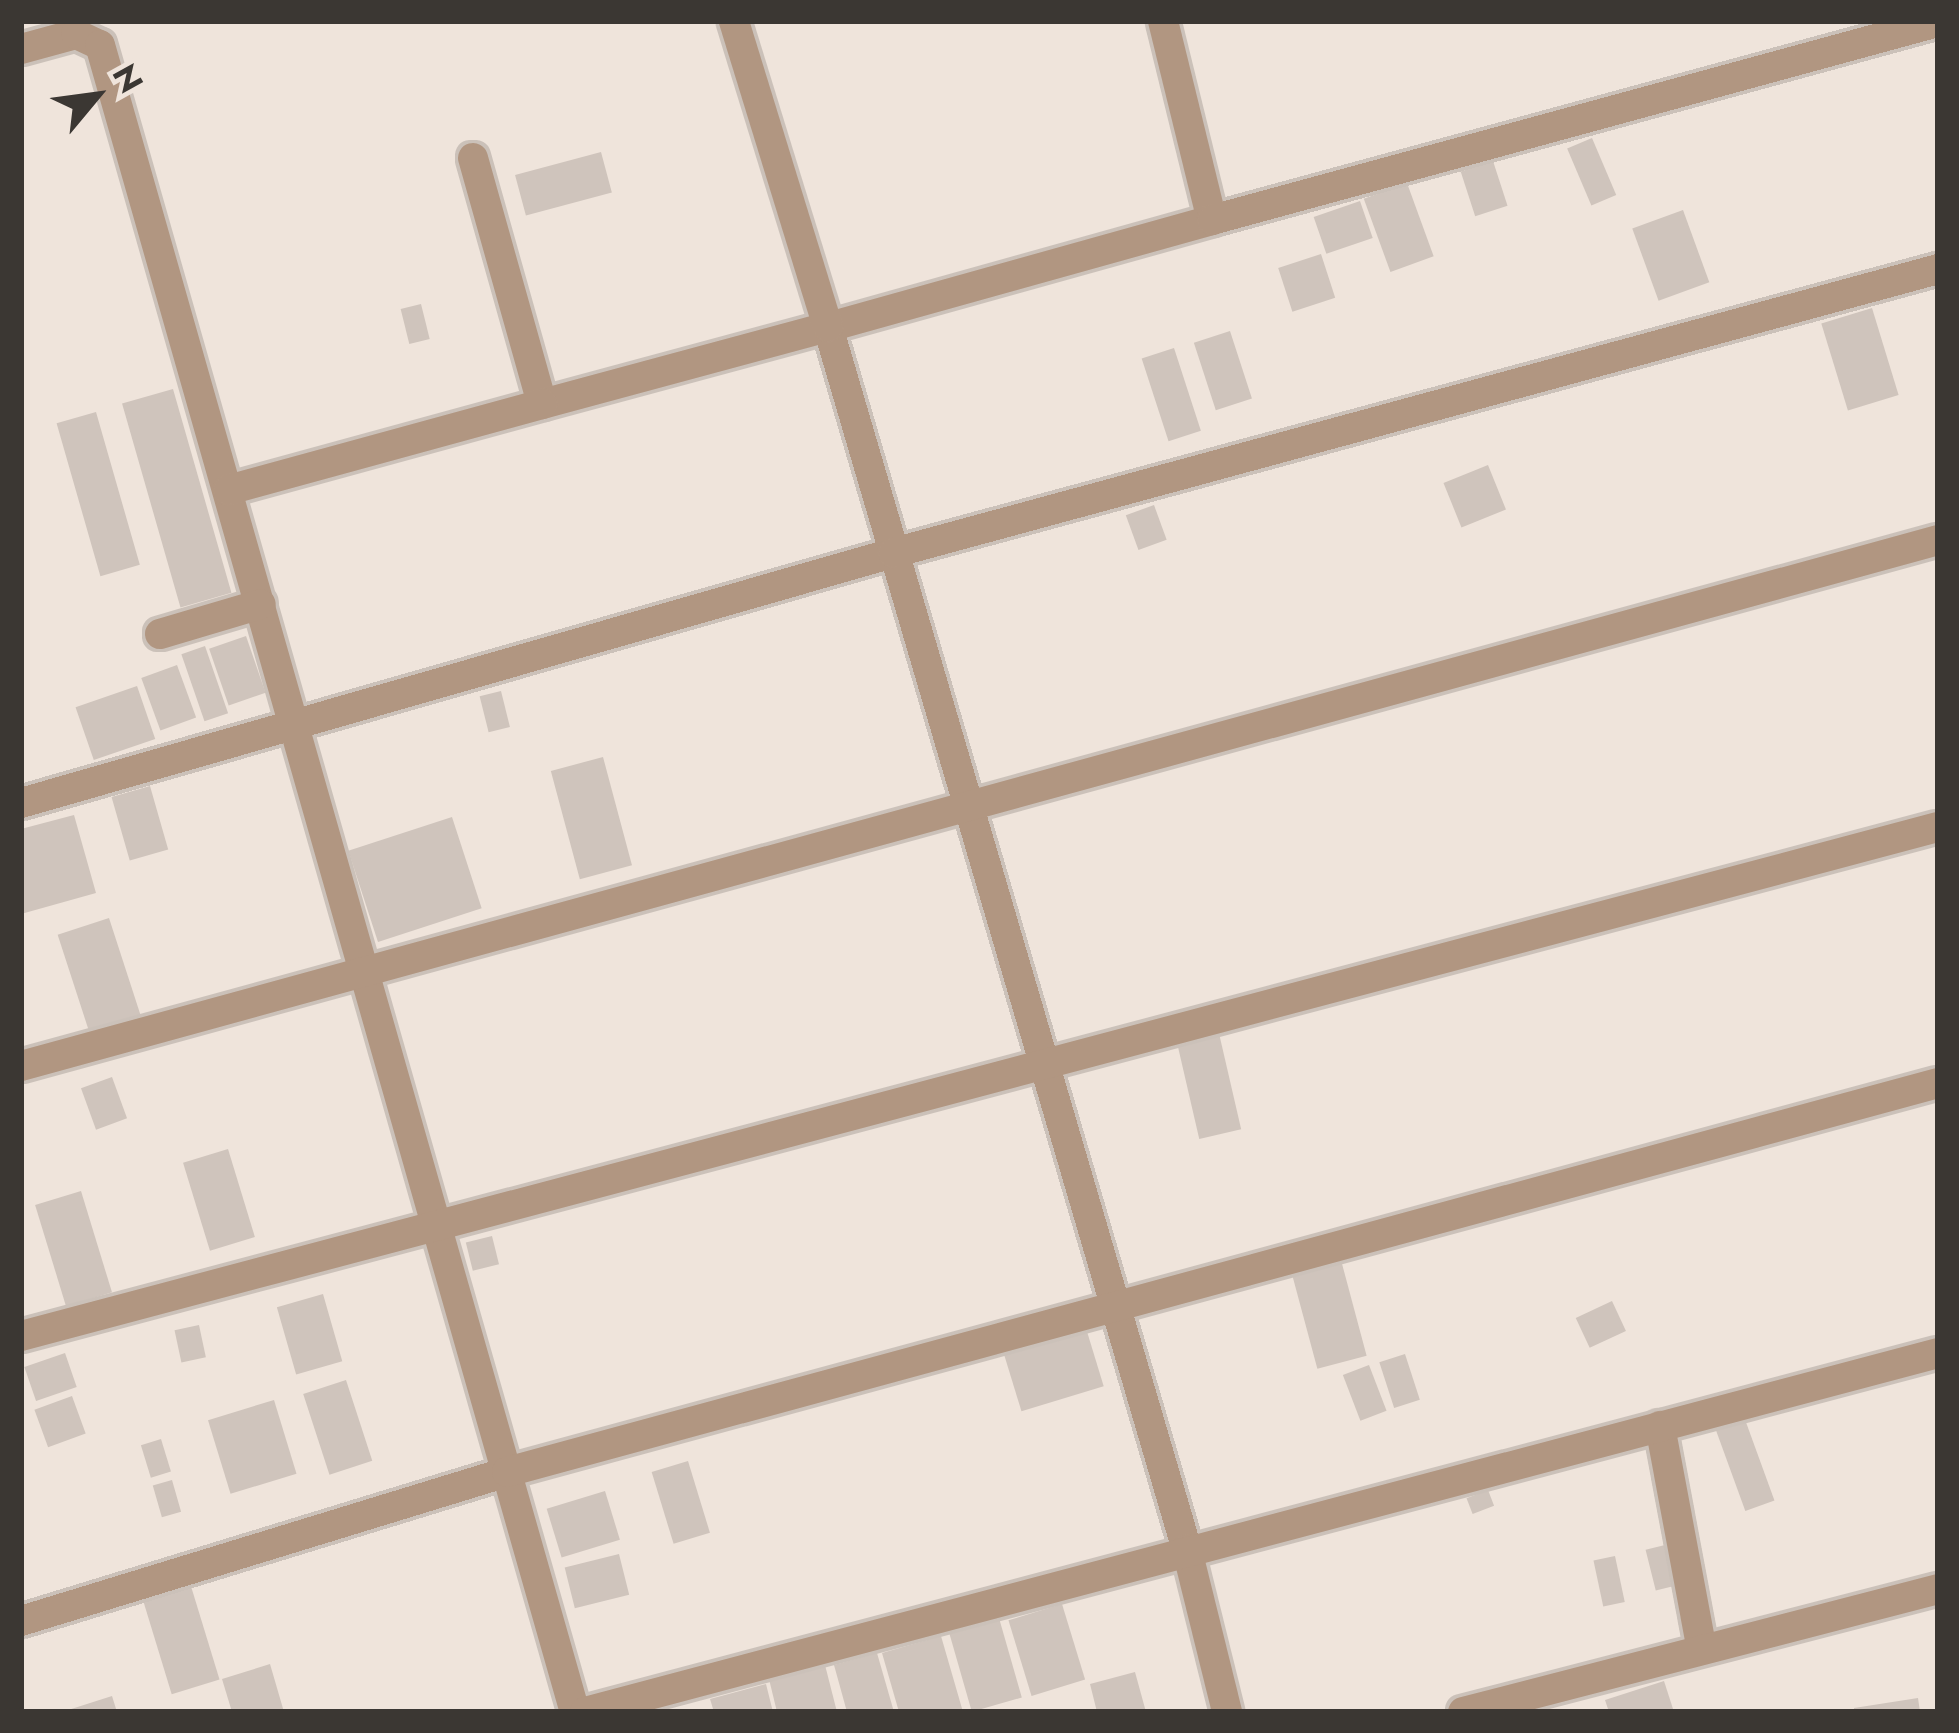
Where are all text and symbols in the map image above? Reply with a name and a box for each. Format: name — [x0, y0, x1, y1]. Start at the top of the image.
north arrow — [36, 36, 156, 156]
text: N — [101, 55, 155, 101]

